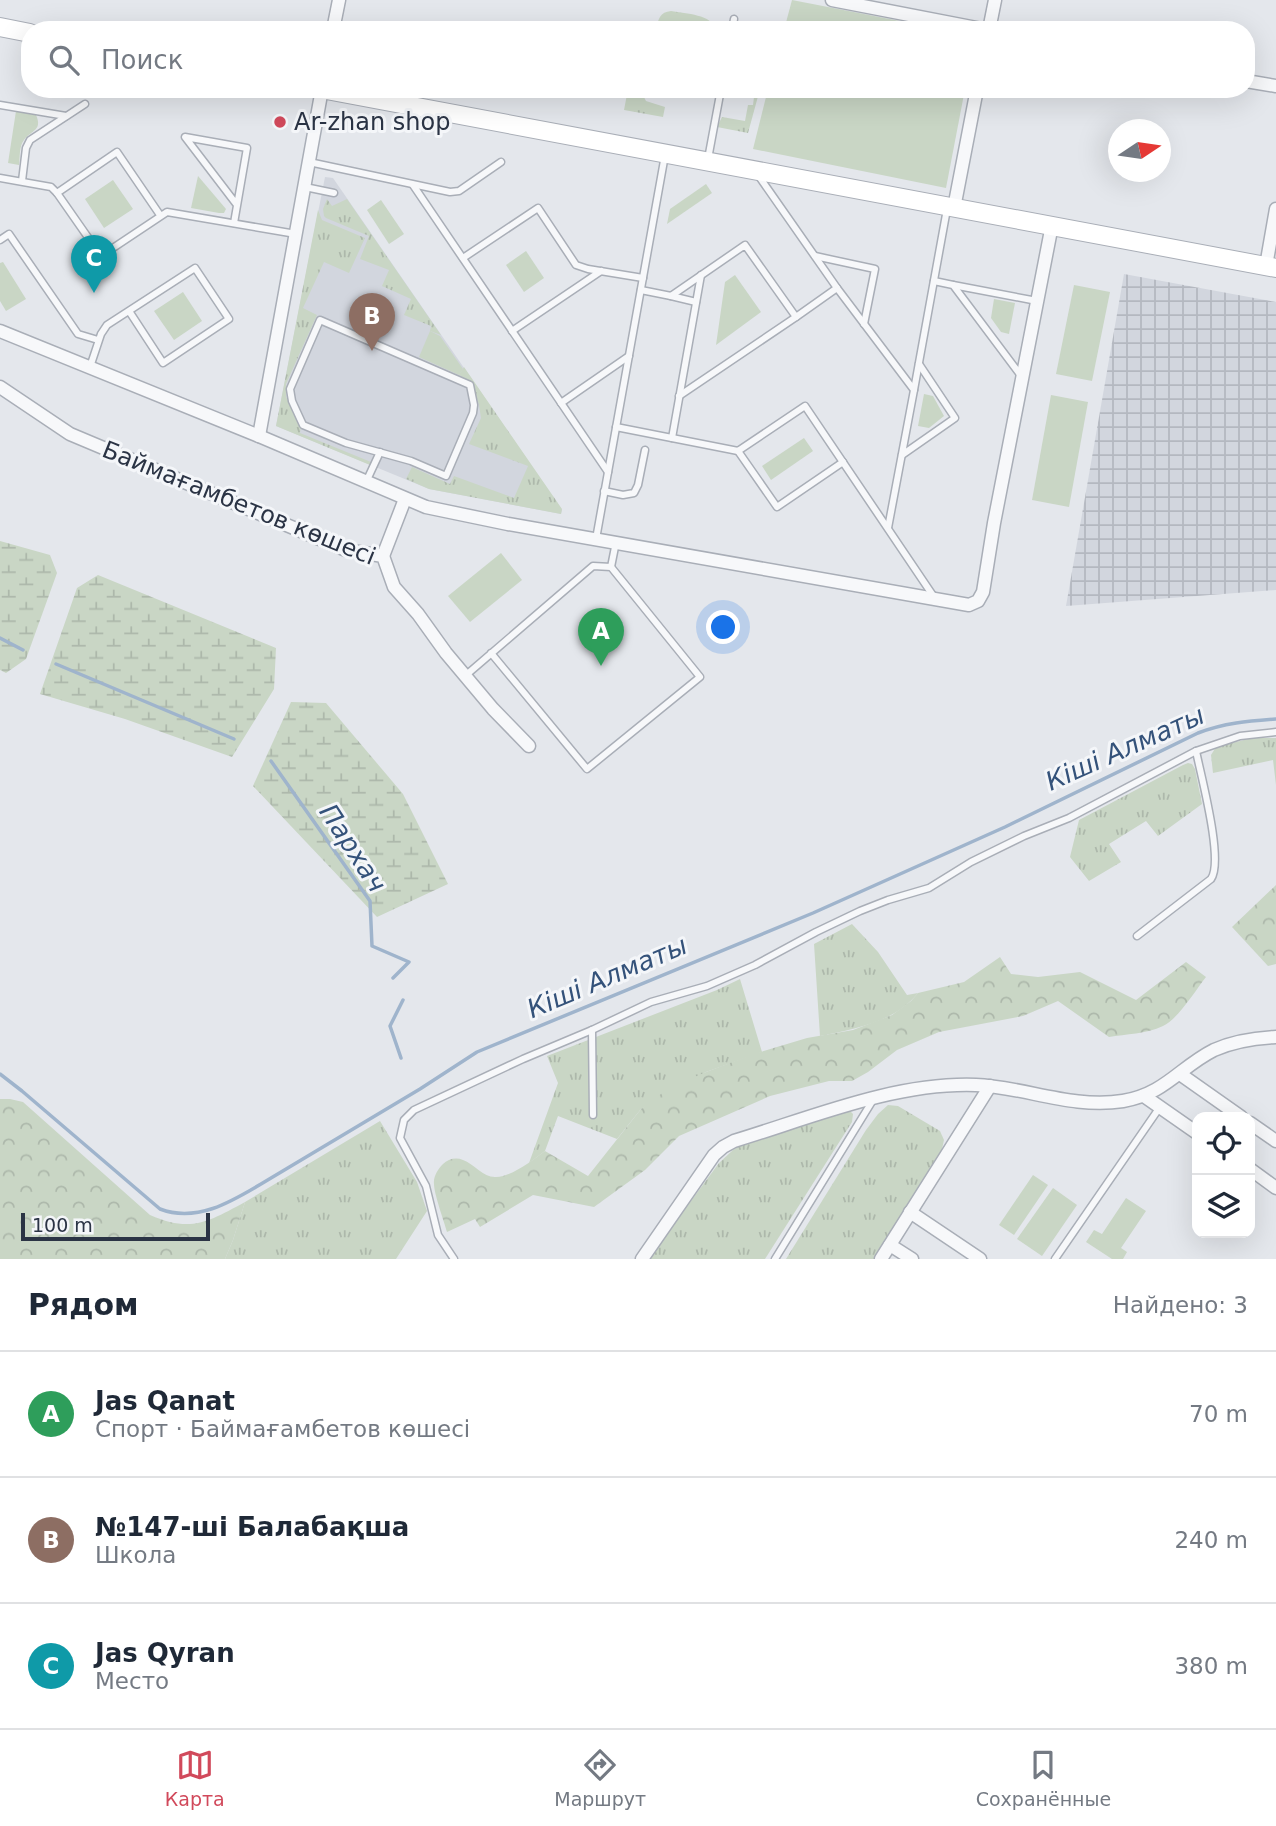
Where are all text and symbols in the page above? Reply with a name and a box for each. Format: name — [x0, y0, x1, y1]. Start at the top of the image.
search box — [21, 21, 1255, 98]
icon: search — [45, 41, 83, 79]
text: Поиск — [101, 45, 183, 75]
place label: Ar-zhan shop — [294, 108, 450, 136]
marker: Ar-zhan shop — [272, 114, 288, 130]
north arrow — [1108, 119, 1171, 182]
pin: C — [71, 235, 117, 293]
pin: B — [349, 293, 395, 351]
street label: Баймағамбетов көшесі — [98, 435, 380, 571]
pin: A — [578, 608, 624, 666]
your location — [706, 610, 740, 644]
water label: Кіші Алматы — [1041, 700, 1209, 796]
water label: Пархач — [314, 798, 392, 898]
water label: Кіші Алматы — [523, 930, 691, 1024]
map controls — [1192, 1112, 1255, 1238]
button: locate — [1192, 1112, 1255, 1175]
button: layers — [1192, 1175, 1255, 1238]
scale bar — [21, 1210, 210, 1242]
text: 100 m — [32, 1214, 93, 1236]
text: Рядом — [28, 1287, 139, 1322]
text: Найдено: 3 — [1113, 1292, 1248, 1318]
text: Jas Qanat — [95, 1386, 235, 1416]
text: A — [42, 1401, 60, 1427]
text: 70 m — [1189, 1401, 1248, 1427]
text: Спорт · Баймағамбетов көшесі — [95, 1416, 470, 1442]
text: №147-ші Балабақша — [95, 1512, 409, 1542]
text: B — [42, 1527, 60, 1553]
text: 240 m — [1174, 1527, 1248, 1553]
text: Школа — [95, 1542, 176, 1568]
text: Jas Qyran — [95, 1638, 235, 1668]
text: C — [43, 1653, 59, 1679]
text: 380 m — [1174, 1653, 1248, 1679]
text: Место — [95, 1668, 169, 1694]
tab: Карта — [165, 1746, 225, 1810]
tab: Маршрут — [554, 1746, 646, 1810]
tab: Сохранённые — [976, 1746, 1111, 1810]

